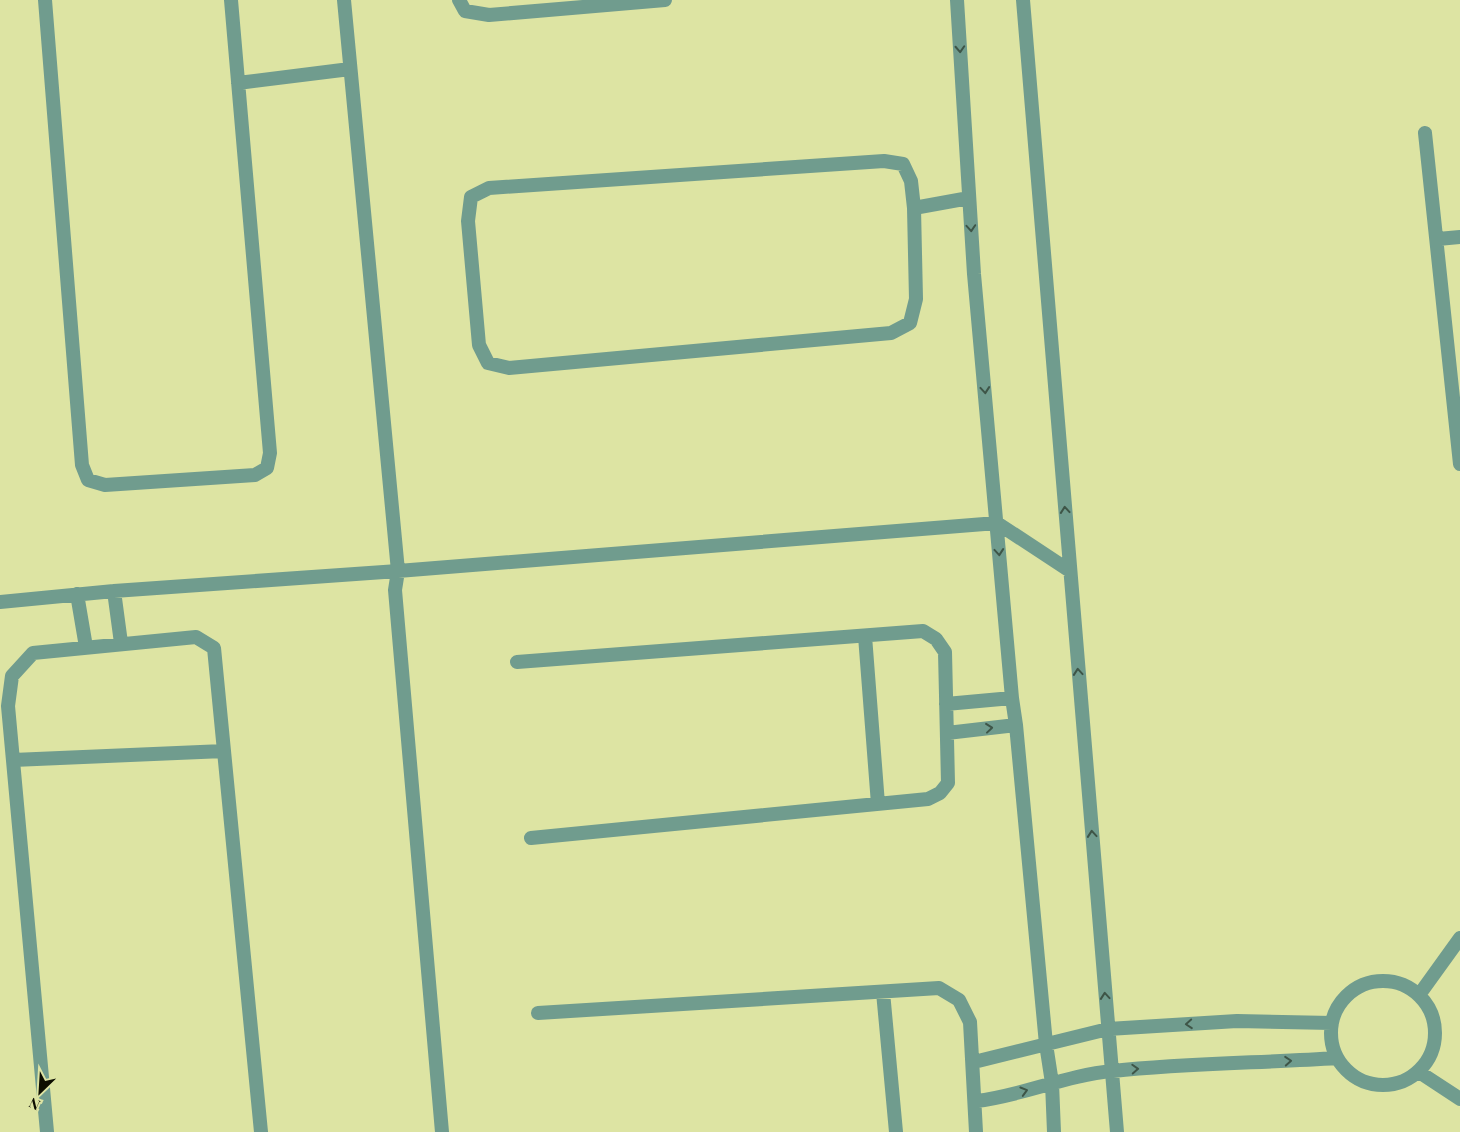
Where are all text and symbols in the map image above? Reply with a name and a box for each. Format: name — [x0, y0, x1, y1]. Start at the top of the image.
one-way arrow — [955, 45, 966, 53]
one-way arrow — [966, 225, 977, 233]
one-way arrow — [979, 387, 990, 395]
one-way arrow — [1060, 506, 1071, 514]
one-way arrow — [994, 548, 1005, 556]
one-way arrow — [1073, 668, 1084, 676]
one-way arrow — [985, 723, 993, 734]
one-way arrow — [1086, 830, 1097, 838]
one-way arrow — [1100, 992, 1111, 1000]
one-way arrow — [1185, 1018, 1193, 1029]
one-way arrow — [1285, 1056, 1293, 1067]
one-way arrow — [1131, 1064, 1139, 1075]
north arrow — [15, 1067, 65, 1117]
one-way arrow — [1019, 1086, 1027, 1096]
text: N — [26, 1093, 43, 1115]

